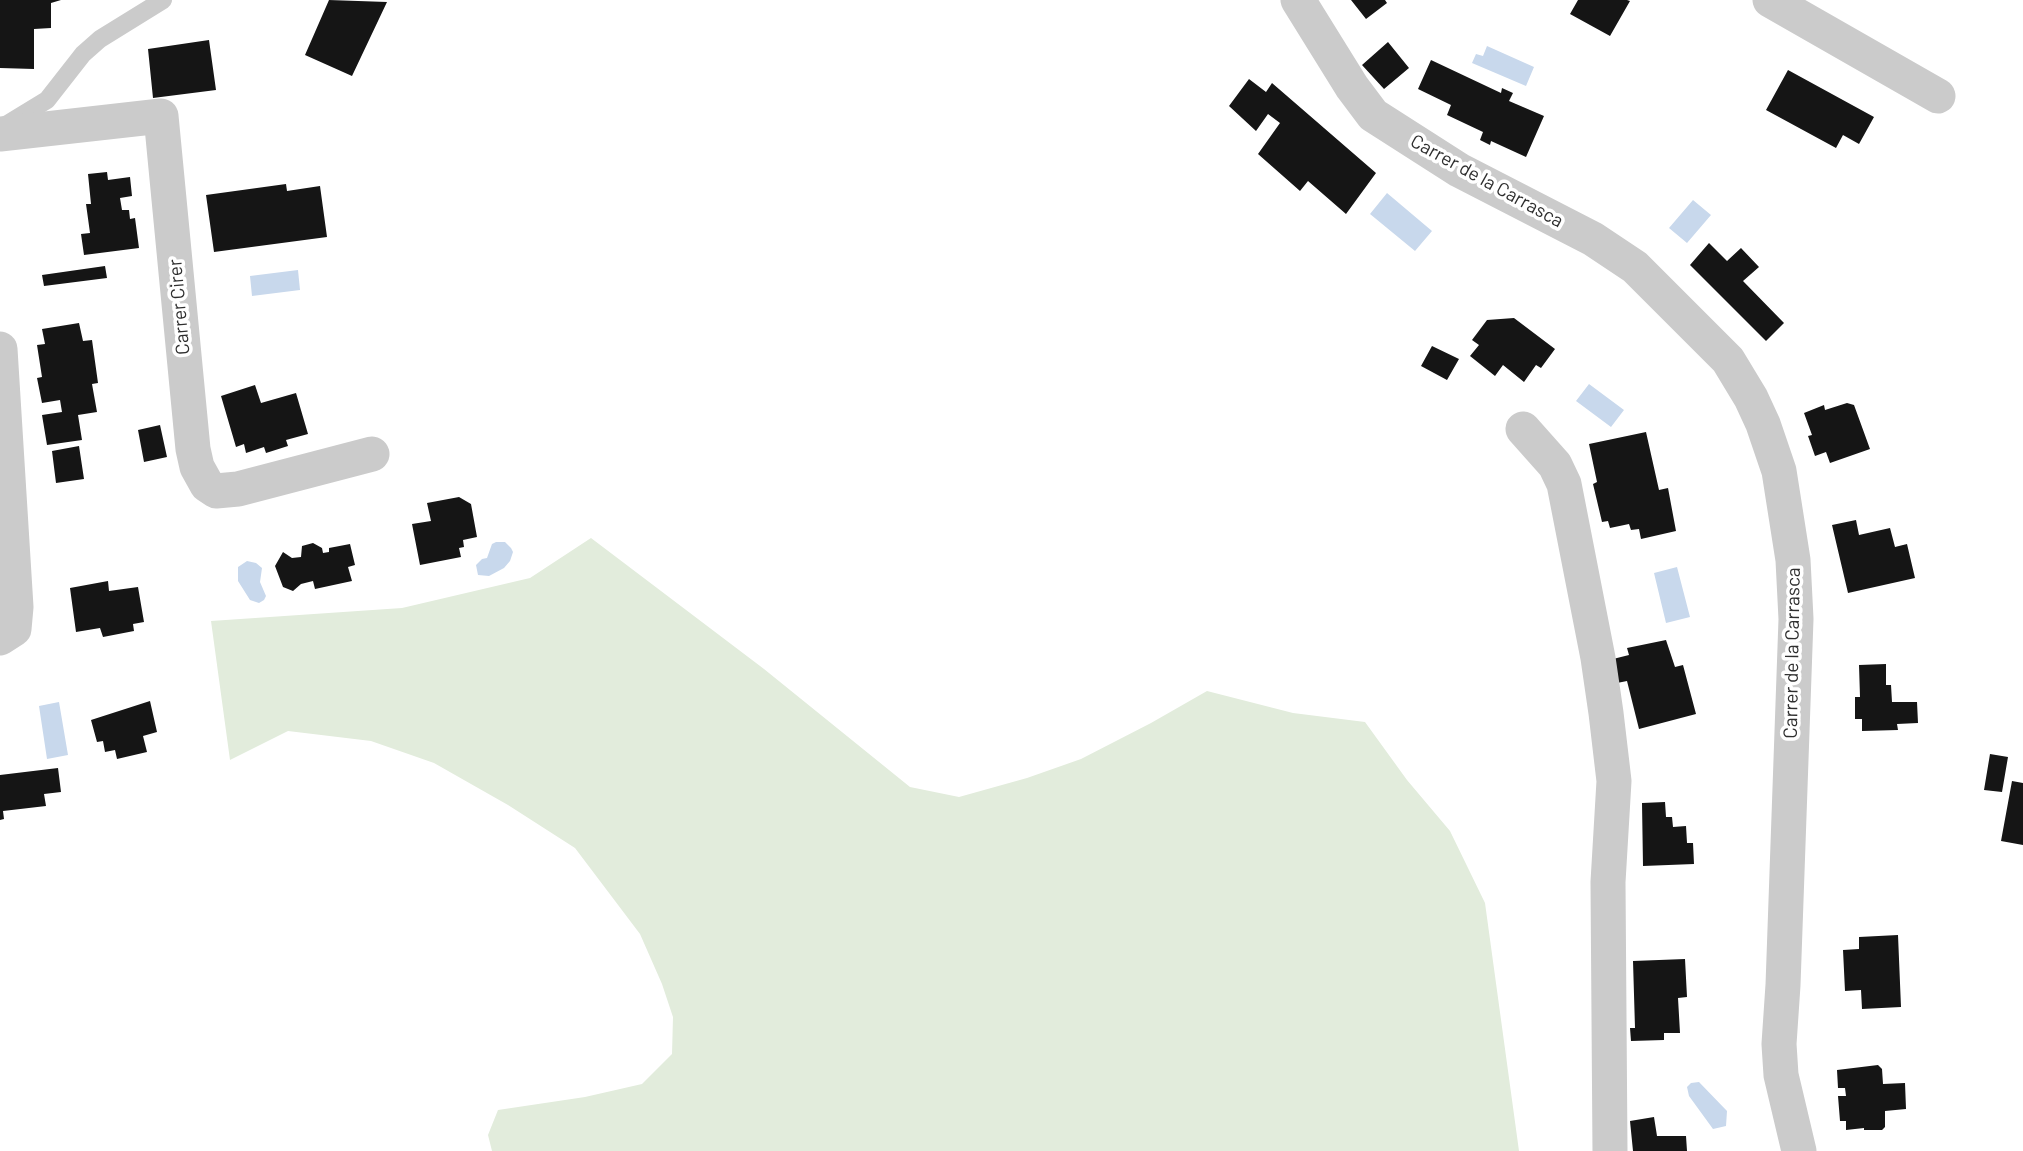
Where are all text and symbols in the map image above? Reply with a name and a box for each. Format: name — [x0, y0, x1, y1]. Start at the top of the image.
street label: Carrer de la Carrasca — [1407, 130, 1567, 232]
street label: Carrer Cirer — [163, 258, 195, 356]
street label: Carrer de la Carrasca — [1779, 567, 1805, 739]

